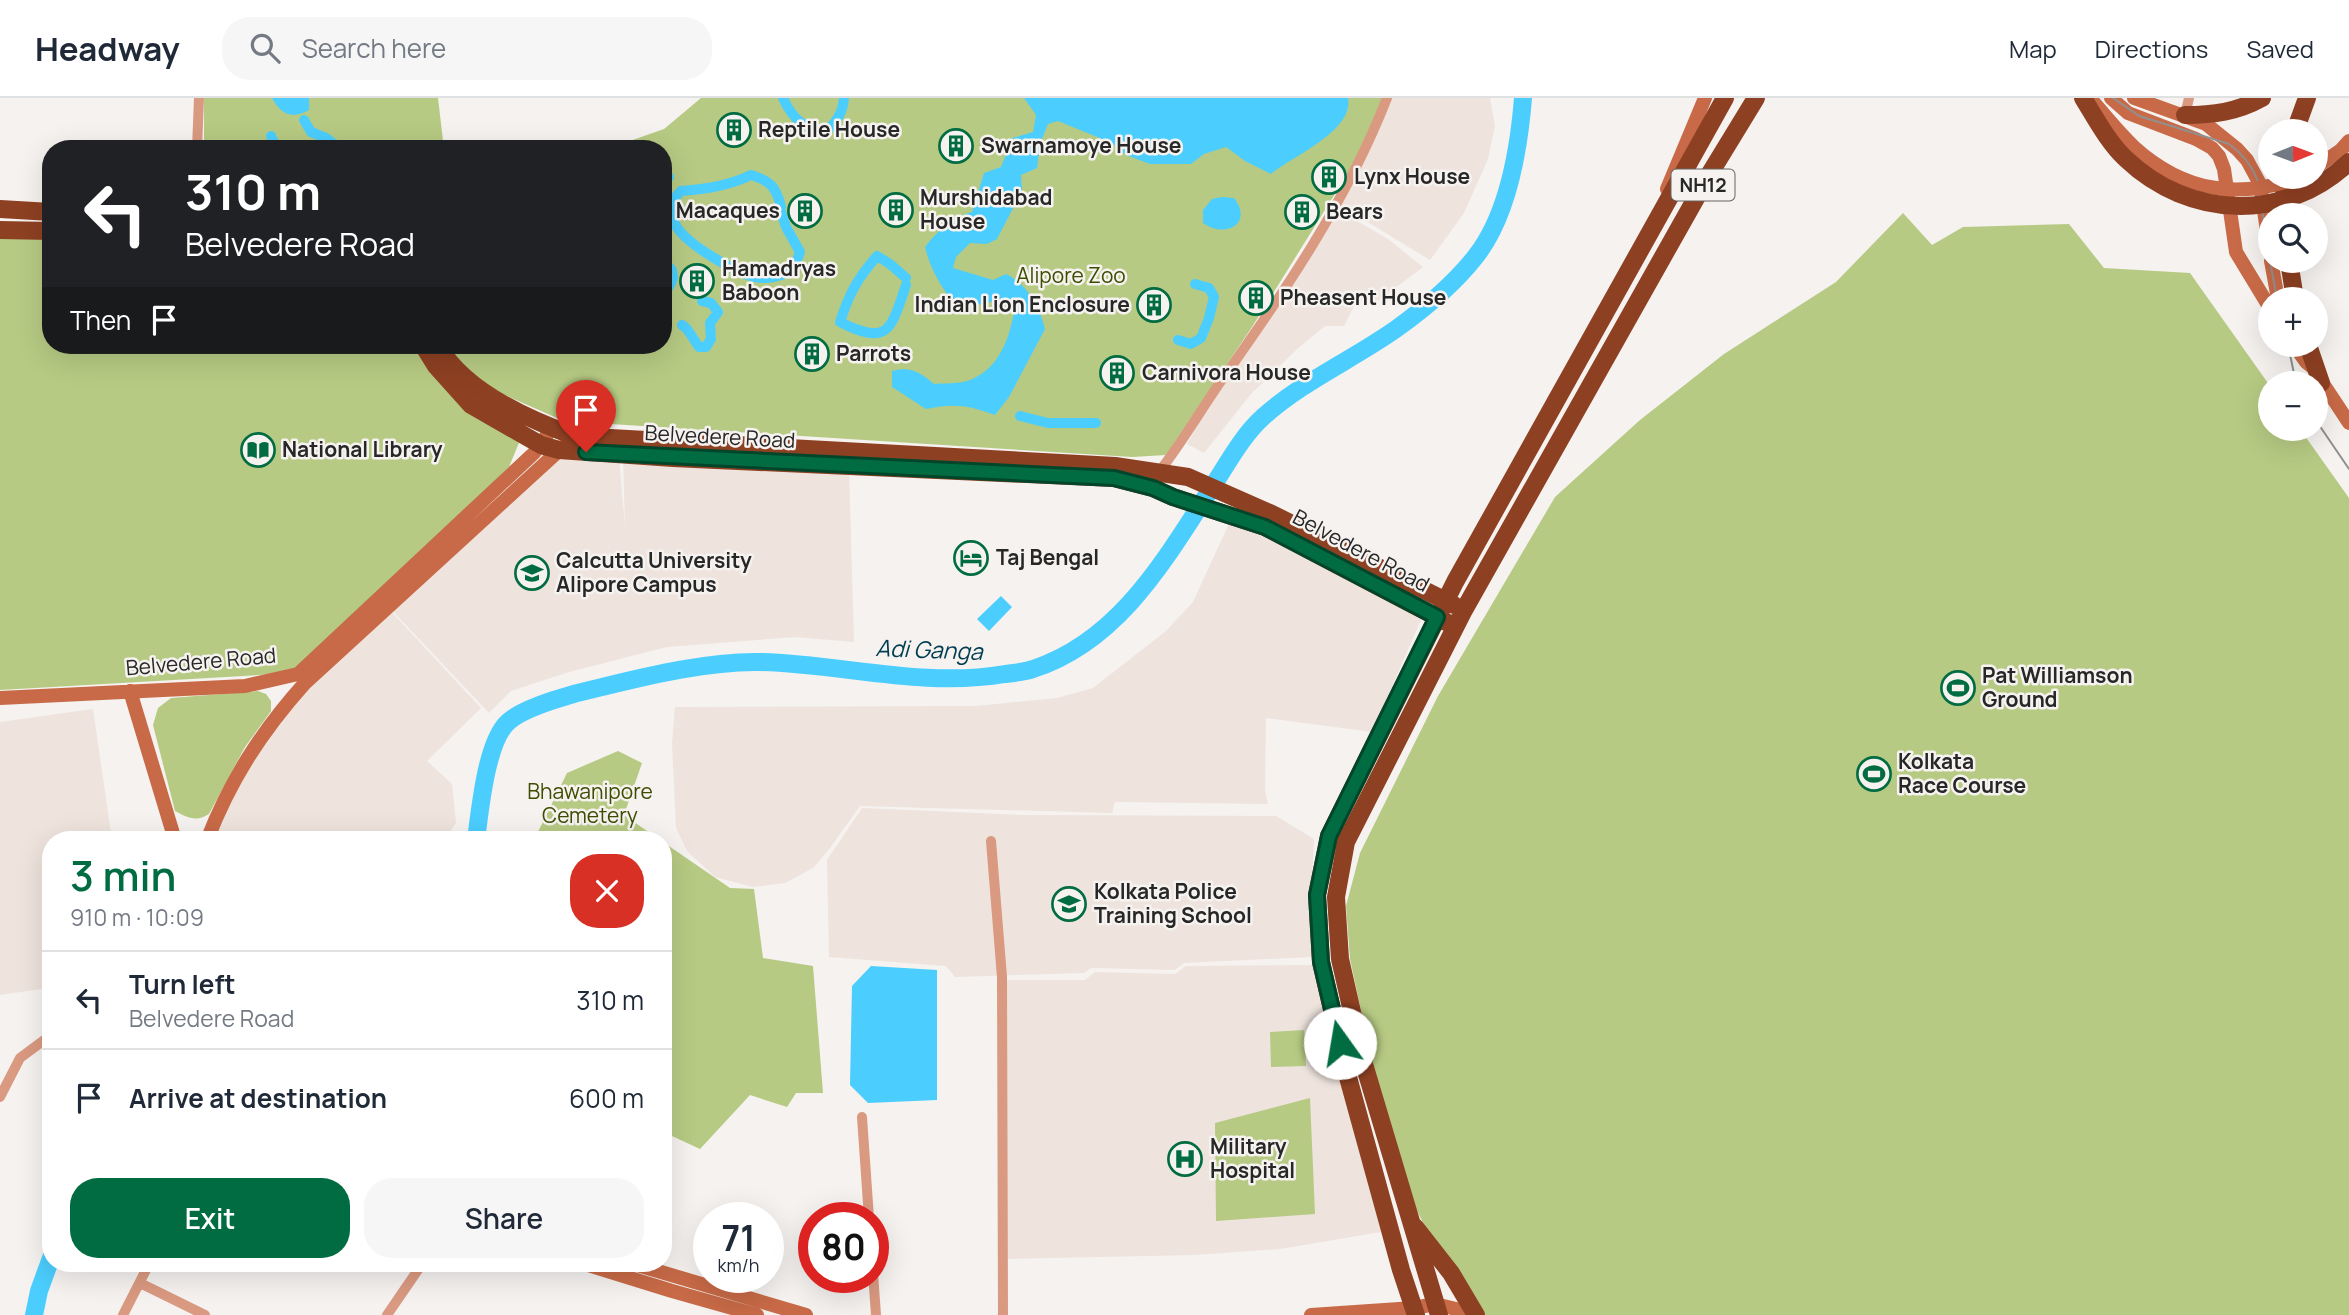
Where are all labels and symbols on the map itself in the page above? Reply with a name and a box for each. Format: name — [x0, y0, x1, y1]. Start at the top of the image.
building icon: Reptile House — [715, 111, 753, 149]
place label: Reptile House — [758, 115, 900, 143]
north arrow — [2258, 119, 2328, 189]
building icon: Swarnamoye House — [937, 127, 975, 165]
place label: Swarnamoye House — [981, 131, 1181, 159]
building icon: Lynx House — [1310, 158, 1348, 196]
place label: Lynx House — [1354, 162, 1470, 190]
road number: NH12 — [1672, 170, 1734, 200]
place label: Murshidabad House — [920, 183, 1053, 235]
building icon: Murshidabad House — [877, 191, 915, 229]
building icon: Macaques — [786, 192, 824, 230]
building icon: Bears — [1283, 193, 1321, 231]
place label: Macaques — [676, 196, 780, 224]
place label: Bears — [1326, 197, 1383, 225]
place label: Hamadryas Baboon — [722, 254, 836, 306]
park label: Alipore Zoo — [1016, 261, 1126, 289]
building icon: Hamadryas Baboon — [678, 262, 716, 300]
building icon: Pheasent House — [1237, 279, 1275, 317]
place label: Pheasent House — [1280, 283, 1446, 311]
building icon: Indian Lion Enclosure — [1135, 286, 1173, 324]
place label: Indian Lion Enclosure — [915, 290, 1130, 318]
building icon: Parrots — [793, 335, 831, 373]
place label: Parrots — [836, 339, 911, 367]
building icon: Carnivora House — [1098, 354, 1136, 392]
place label: Carnivora House — [1142, 358, 1311, 386]
pin — [556, 380, 616, 452]
street label: Belvedere Road — [644, 418, 796, 454]
library icon: National Library — [239, 431, 277, 469]
place label: National Library — [282, 435, 443, 463]
street label: Belvedere Road — [1288, 502, 1435, 598]
hotel icon: Taj Bengal — [952, 539, 990, 577]
place label: Taj Bengal — [996, 543, 1099, 571]
place label: Calcutta University Alipore Campus — [556, 546, 752, 598]
school or university icon: Calcutta University Alipore Campus — [513, 554, 551, 592]
water label: Adi Ganga — [875, 631, 984, 667]
street label: Belvedere Road — [125, 640, 277, 682]
place label: Pat Williamson Ground — [1982, 661, 2133, 713]
sports icon: Pat Williamson Ground — [1939, 669, 1977, 707]
place label: Kolkata Race Course — [1898, 747, 2026, 799]
sports icon: Kolkata Race Course — [1855, 755, 1893, 793]
park label: Bhawanipore Cemetery — [527, 777, 653, 829]
place label: Kolkata Police Training School — [1094, 877, 1252, 929]
school or university icon: Kolkata Police Training School — [1050, 885, 1088, 923]
position arrow — [1303, 1006, 1377, 1080]
place label: Military Hospital — [1210, 1132, 1295, 1184]
hospital icon: Military Hospital — [1166, 1140, 1204, 1178]
speed limit sign: 80 — [798, 1202, 889, 1293]

